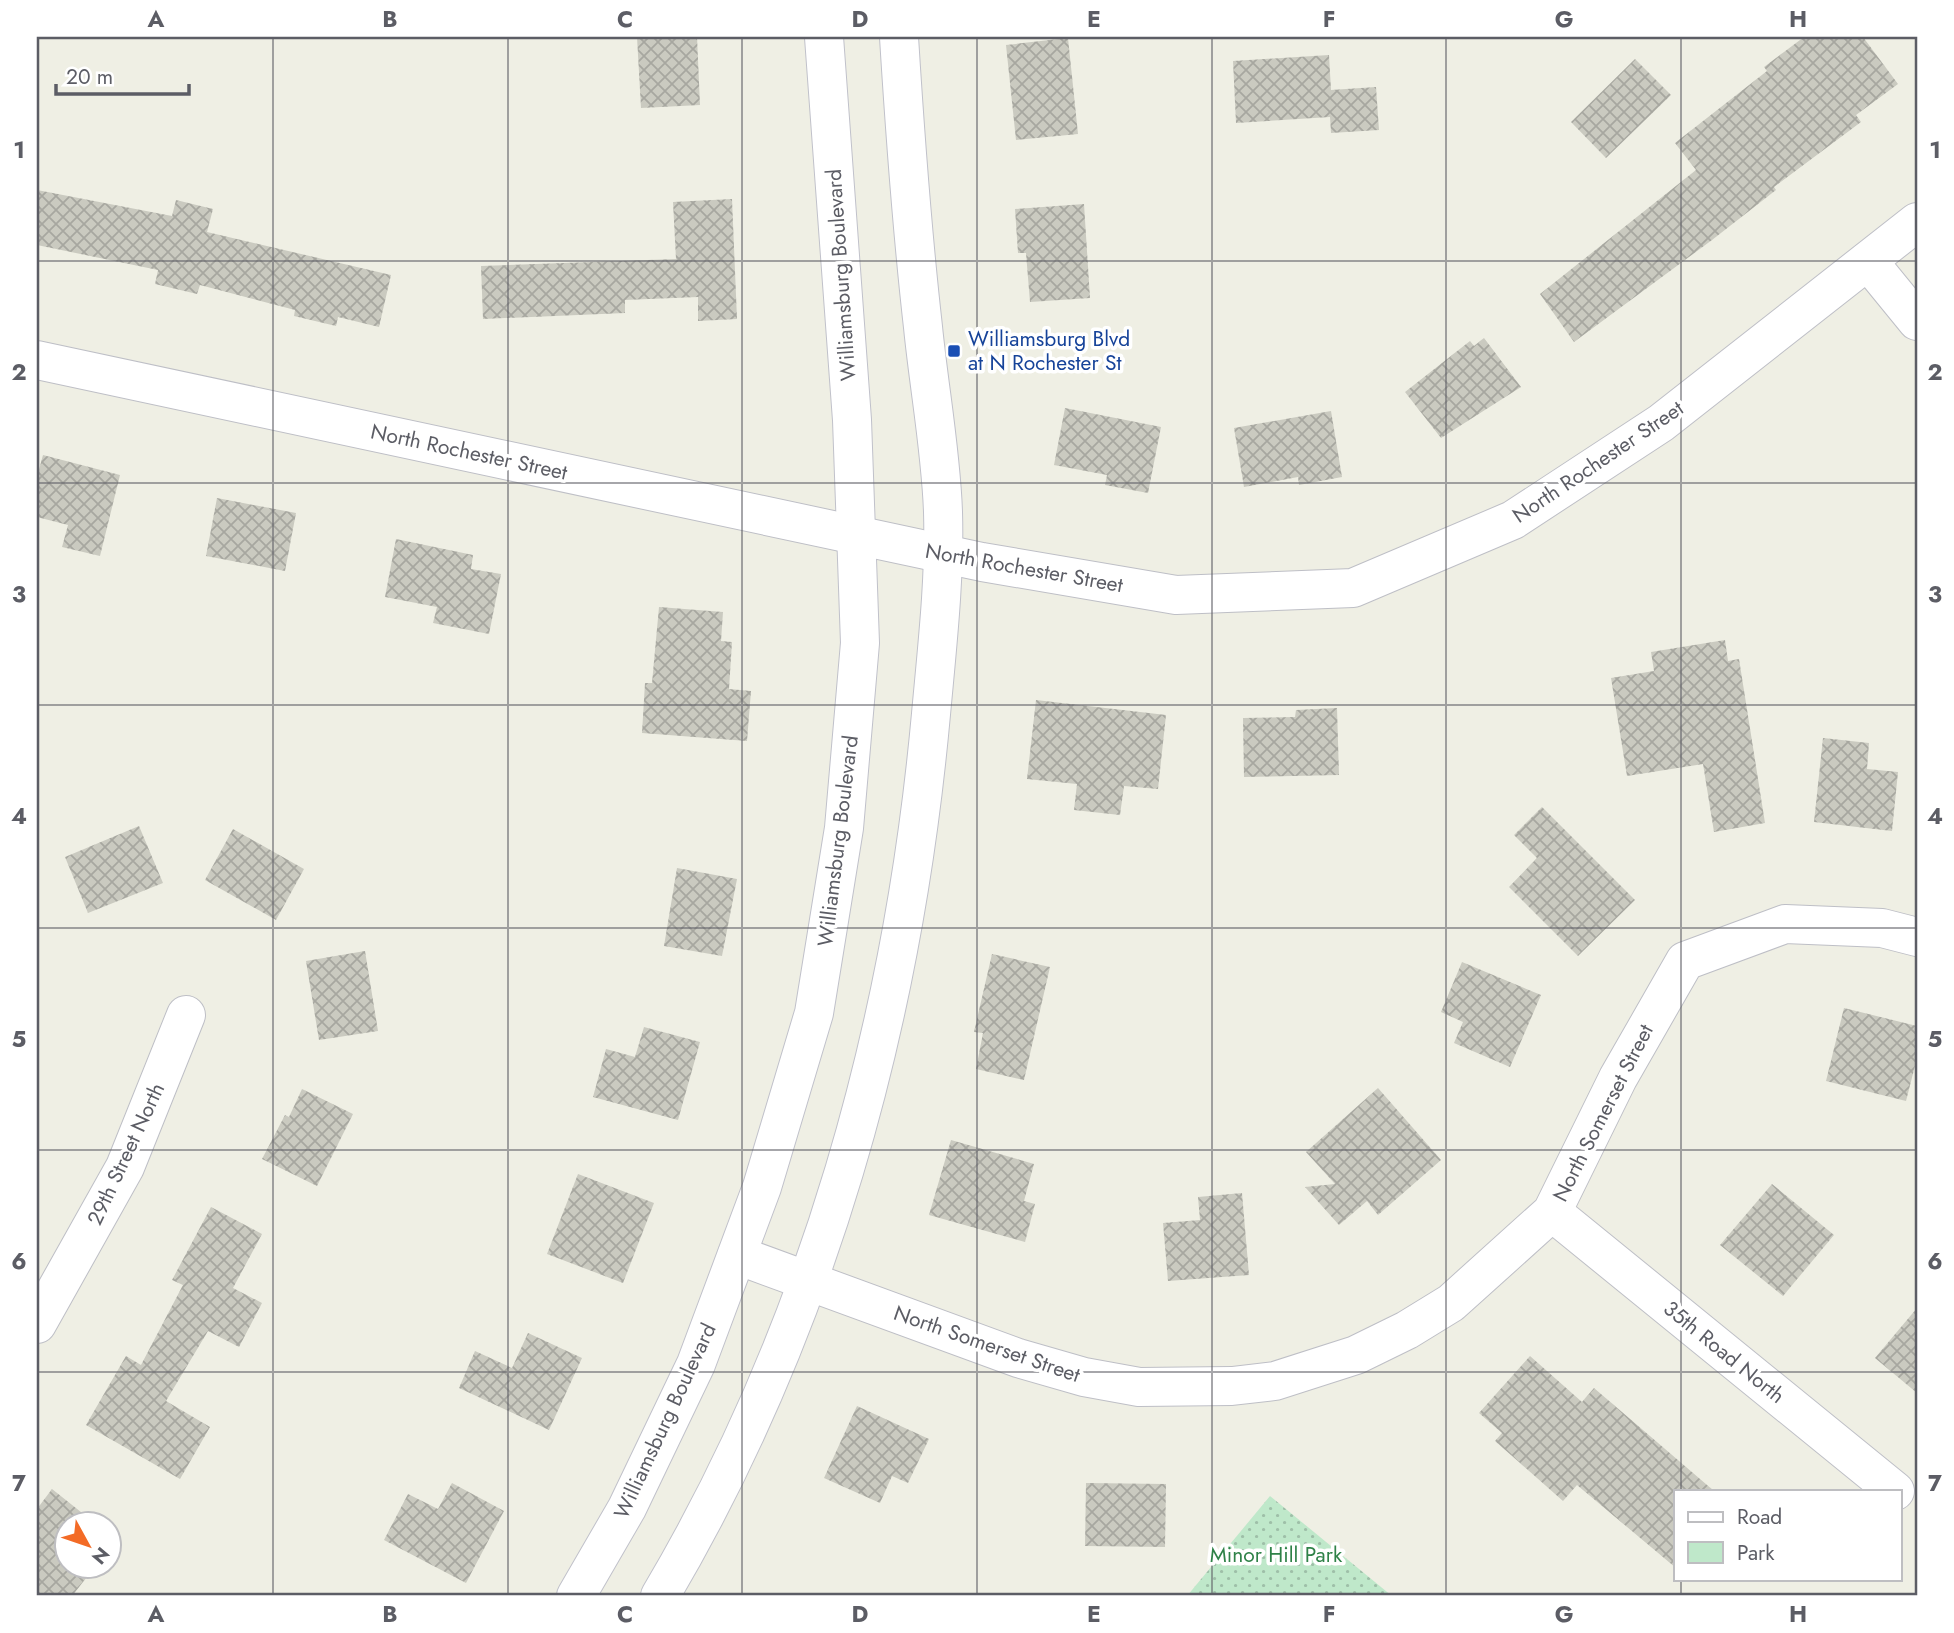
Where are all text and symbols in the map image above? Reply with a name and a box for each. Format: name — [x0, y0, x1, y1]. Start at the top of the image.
text: A — [147, 2, 165, 36]
text: B — [382, 2, 398, 36]
text: C — [617, 2, 633, 36]
text: D — [852, 2, 869, 36]
text: E — [1087, 2, 1101, 36]
text: F — [1323, 2, 1335, 36]
text: G — [1555, 2, 1573, 36]
text: H — [1789, 2, 1807, 36]
scale bar — [56, 52, 189, 96]
text: 20 m — [66, 62, 113, 92]
text: 1 — [13, 133, 25, 167]
text: 1 — [1929, 133, 1941, 167]
street label: Williamsburg Boulevard — [819, 168, 863, 382]
place label: Williamsburg Blvd at N Rochester St — [968, 324, 1130, 378]
marker: Williamsburg Blvd at N Rochester St — [946, 343, 962, 359]
text: 2 — [11, 355, 27, 389]
text: 2 — [1927, 355, 1943, 389]
street label: North Rochester Street — [1507, 394, 1689, 530]
street label: North Rochester Street — [368, 417, 570, 487]
street label: North Rochester Street — [923, 536, 1125, 600]
text: 3 — [12, 577, 26, 611]
text: 3 — [1928, 577, 1942, 611]
street label: Williamsburg Boulevard — [810, 734, 866, 948]
text: 4 — [11, 799, 27, 833]
text: 4 — [1927, 799, 1943, 833]
street label: North Somerset Street — [1545, 1019, 1661, 1207]
text: 5 — [12, 1022, 26, 1056]
text: 5 — [1928, 1022, 1942, 1056]
street label: 29th Street North — [80, 1078, 172, 1230]
text: 6 — [11, 1244, 27, 1278]
text: 6 — [1927, 1244, 1943, 1278]
street label: 35th Road North — [1657, 1294, 1791, 1410]
street label: North Somerset Street — [890, 1298, 1084, 1390]
street label: Williamsburg Boulevard — [606, 1318, 724, 1524]
text: 7 — [12, 1466, 26, 1500]
text: 7 — [1928, 1466, 1942, 1500]
legend — [1674, 1490, 1902, 1580]
text: Road — [1737, 1502, 1782, 1532]
north arrow — [52, 1510, 122, 1580]
text: Park — [1737, 1538, 1775, 1568]
park label: Minor Hill Park — [1210, 1540, 1343, 1570]
text: N — [85, 1541, 116, 1570]
text: A — [147, 1597, 165, 1631]
text: B — [382, 1597, 398, 1631]
text: C — [617, 1597, 633, 1631]
text: D — [852, 1597, 869, 1631]
text: E — [1087, 1597, 1101, 1631]
text: F — [1323, 1597, 1335, 1631]
text: G — [1555, 1597, 1573, 1631]
text: H — [1789, 1597, 1807, 1631]

